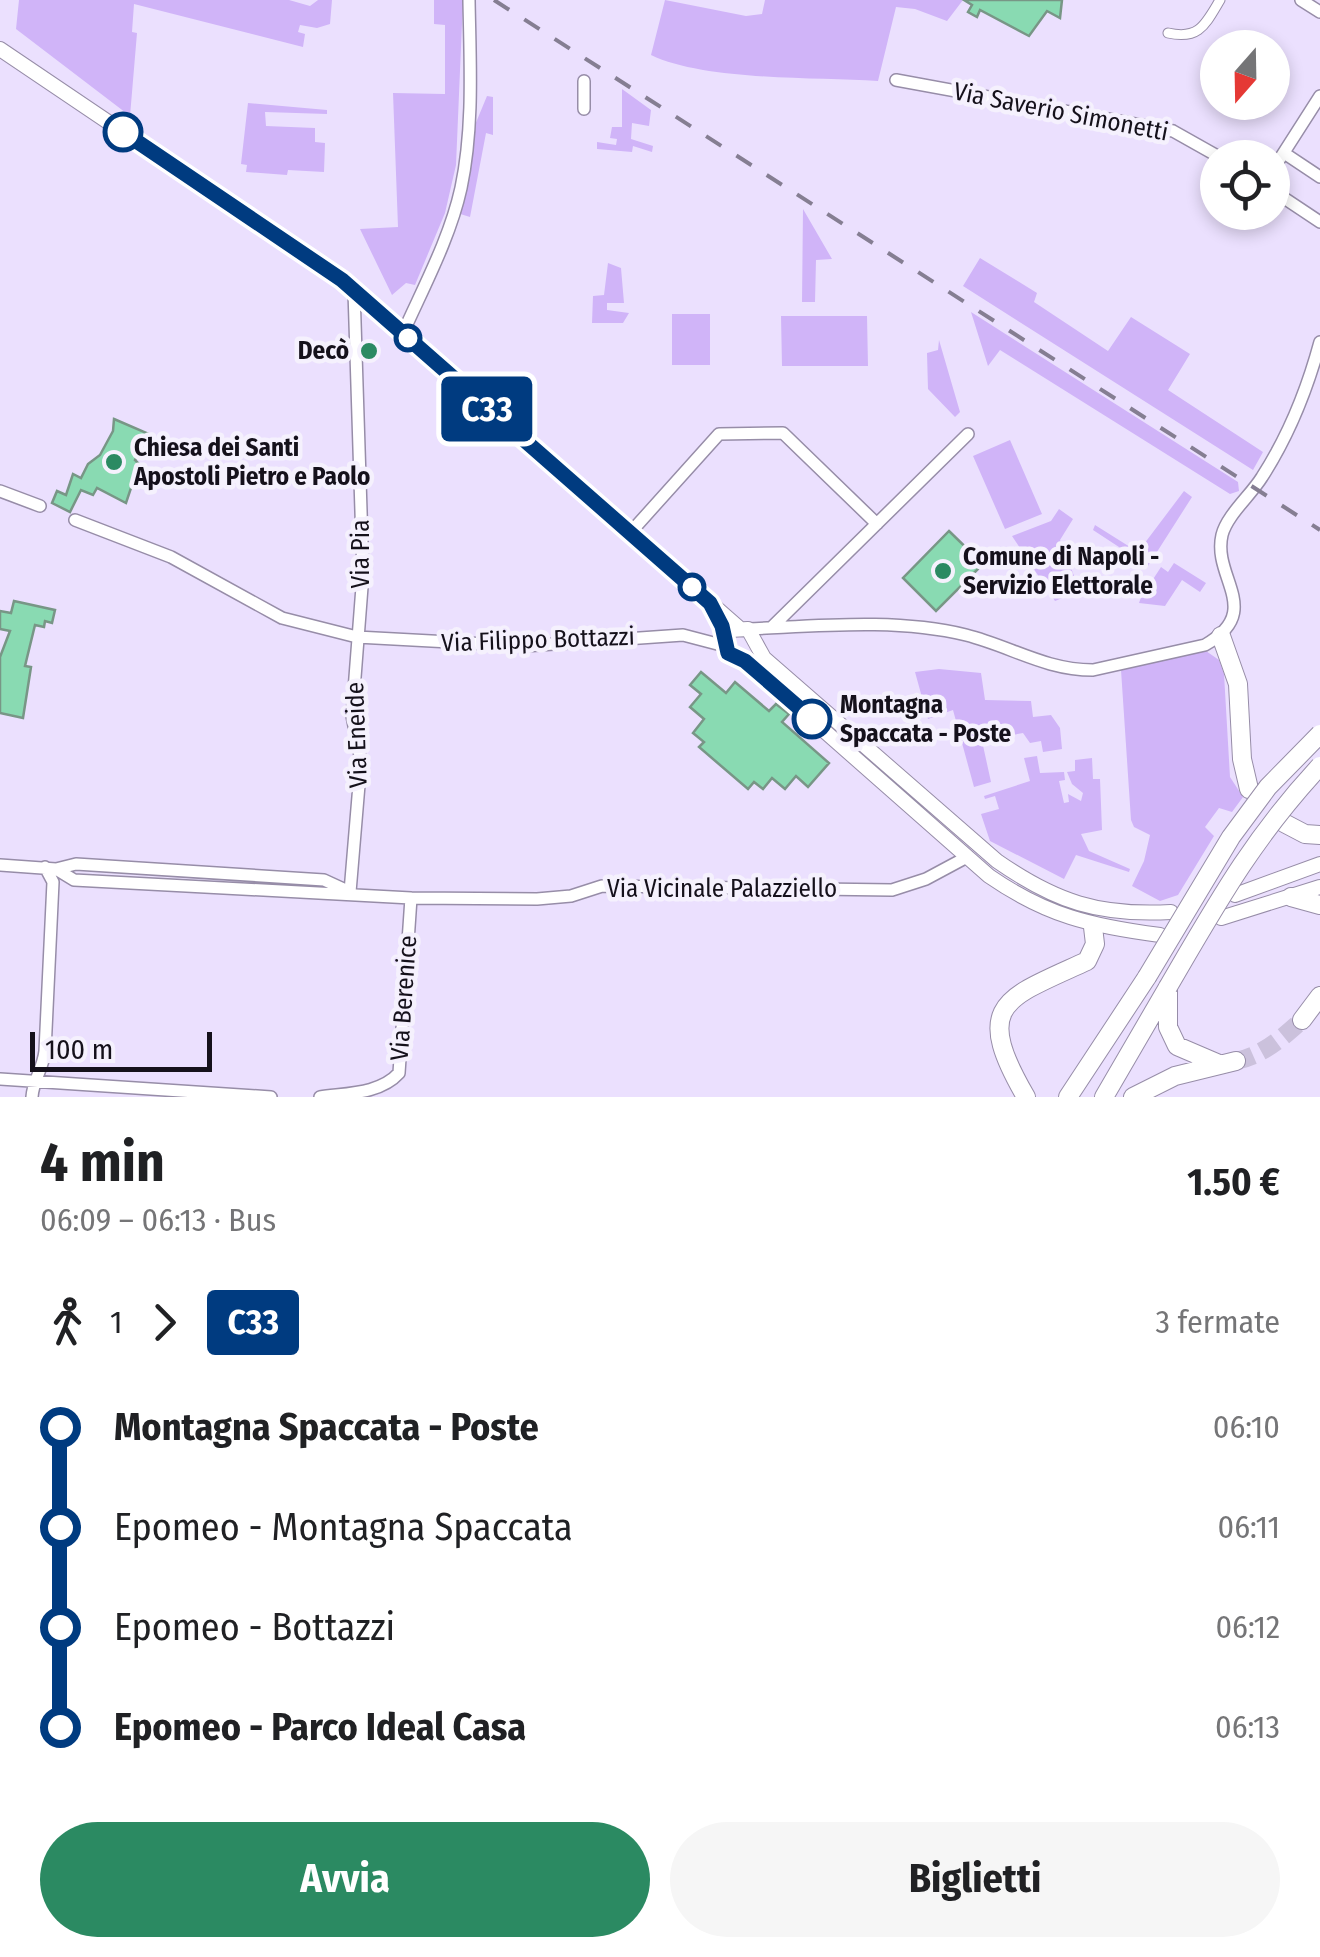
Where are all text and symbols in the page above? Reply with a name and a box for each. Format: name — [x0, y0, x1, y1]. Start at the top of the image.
north arrow — [1200, 30, 1290, 120]
map controls — [1200, 30, 1290, 230]
street label: Via Saverio Simonetti — [951, 76, 1171, 148]
unlabelled marker — [104, 113, 142, 151]
button: locate — [1200, 140, 1290, 230]
unlabelled marker — [395, 325, 421, 351]
place label: Decò — [298, 336, 349, 366]
marker: Decò — [358, 340, 380, 362]
line badge: C33 — [430, 376, 544, 442]
text: C33 — [461, 388, 513, 430]
place label: Chiesa dei Santi Apostoli Pietro e Paolo — [133, 433, 370, 492]
marker: Chiesa dei Santi Apostoli Pietro e Paolo — [103, 451, 125, 473]
street label: Via Pia — [346, 520, 376, 588]
place label: Comune di Napoli - Servizio Elettorale — [963, 542, 1159, 601]
marker: Comune di Napoli - Servizio Elettorale — [932, 560, 954, 582]
unlabelled marker — [679, 574, 705, 600]
street label: Via Filippo Bottazzi — [441, 622, 635, 658]
street label: Via Eneide — [340, 681, 374, 789]
place label: Montagna Spaccata - Poste — [840, 690, 1012, 749]
marker: Montagna Spaccata - Poste — [793, 700, 831, 738]
street label: Via Vicinale Palazziello — [607, 874, 837, 904]
street label: Via Berenice — [385, 934, 423, 1062]
scale bar — [30, 1027, 212, 1072]
text: 100 m — [45, 1033, 113, 1066]
text: 4 min — [40, 1130, 165, 1196]
text: 1.50 € — [1187, 1159, 1280, 1205]
text: 06:09 – 06:13 · Bus — [40, 1201, 276, 1239]
icon: walk — [40, 1295, 95, 1350]
icon: forward — [137, 1295, 192, 1350]
text: C33 — [227, 1301, 279, 1343]
text: 1 — [110, 1303, 122, 1341]
text: 3 fermate — [1156, 1303, 1280, 1341]
text: Montagna Spaccata - Poste — [114, 1404, 539, 1450]
text: 06:10 — [1213, 1408, 1280, 1446]
text: Epomeo - Montagna Spaccata — [114, 1504, 573, 1550]
text: 06:11 — [1217, 1508, 1280, 1546]
text: Epomeo - Bottazzi — [114, 1604, 395, 1650]
text: 06:12 — [1215, 1608, 1280, 1646]
text: Epomeo - Parco Ideal Casa — [114, 1704, 526, 1750]
text: 06:13 — [1215, 1708, 1280, 1746]
button: Avvia — [40, 1822, 650, 1937]
button: Biglietti — [670, 1822, 1280, 1937]

